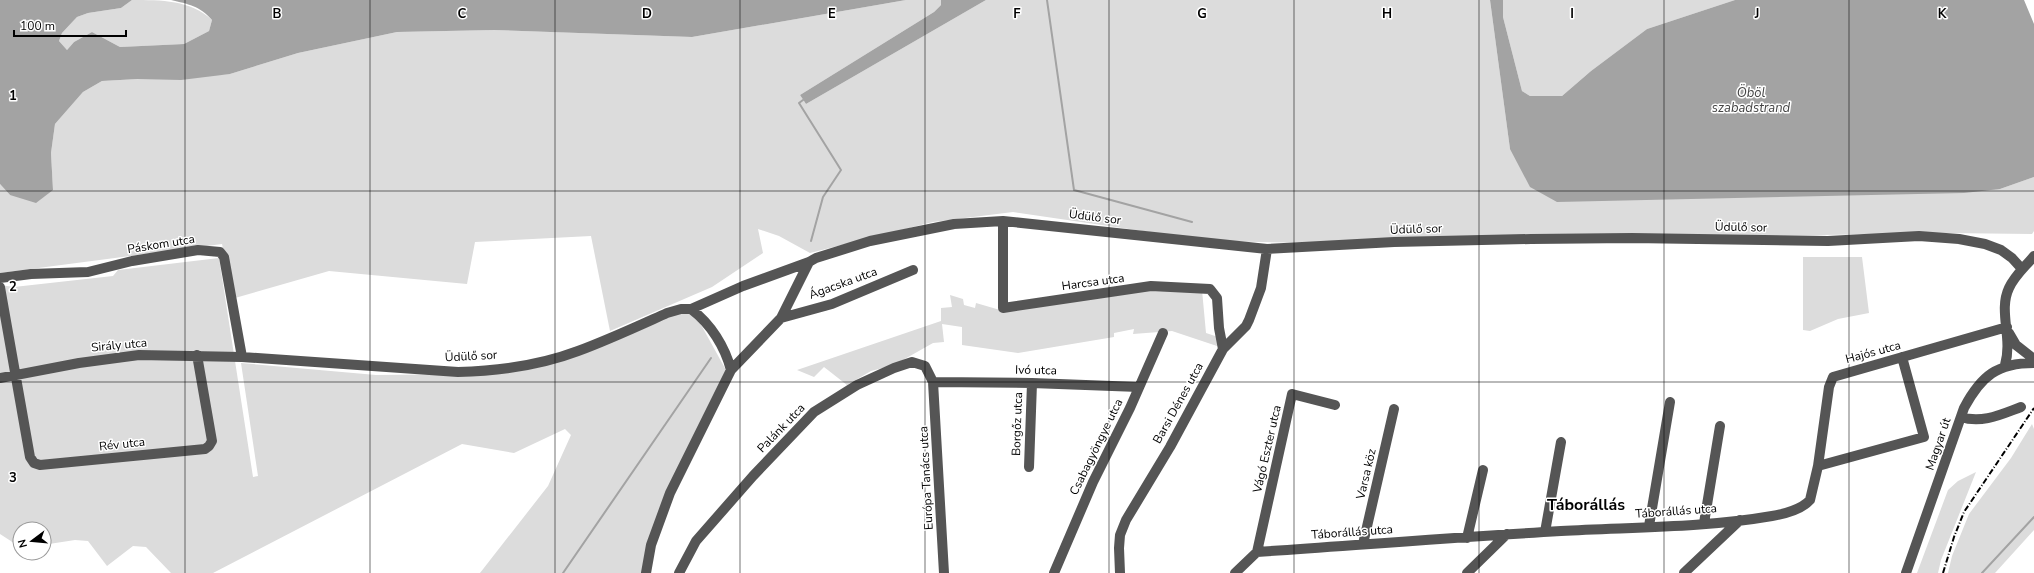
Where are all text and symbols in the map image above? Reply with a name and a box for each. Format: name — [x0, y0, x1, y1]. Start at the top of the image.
text: B — [273, 5, 282, 23]
text: C — [458, 5, 467, 23]
text: D — [642, 5, 652, 23]
text: E — [828, 5, 836, 23]
text: F — [1013, 5, 1021, 23]
text: G — [1197, 5, 1207, 23]
text: H — [1382, 5, 1392, 23]
text: I — [1570, 5, 1574, 23]
text: J — [1754, 5, 1759, 23]
text: K — [1938, 5, 1947, 23]
scale bar — [14, 12, 126, 38]
text: 100 m — [20, 18, 55, 34]
water label: Öböl szabadstrand — [1712, 83, 1791, 117]
text: 1 — [9, 87, 17, 105]
street label: Üdülő sor — [1068, 206, 1123, 228]
street label: Üdülő sor — [1715, 219, 1768, 235]
street label: Üdülő sor — [1390, 220, 1443, 238]
street label: Páskom utca — [126, 231, 196, 257]
street label: Ágacska utca — [807, 263, 879, 303]
street label: Harcsa utca — [1061, 270, 1125, 294]
text: 2 — [9, 278, 17, 296]
street label: Sirály utca — [90, 335, 148, 355]
street label: Hajós utca — [1844, 337, 1902, 367]
street label: Üdülő sor — [444, 347, 498, 365]
street label: Barsi Dénes utca — [1149, 360, 1207, 446]
street label: Ivó utca — [1015, 362, 1057, 378]
street label: Borgőz utca — [1008, 392, 1026, 456]
street label: Csabagyöngye utca — [1066, 396, 1126, 498]
street label: Palánk utca — [754, 400, 808, 456]
street label: Vágó Eszter utca — [1249, 404, 1285, 495]
street label: Magyar út — [1922, 415, 1955, 472]
street label: Európa Tanács utca — [915, 426, 937, 530]
street label: Rév utca — [98, 434, 146, 454]
street label: Varsa köz — [1352, 447, 1380, 502]
text: 3 — [9, 469, 17, 487]
district label: Táborállás — [1547, 494, 1625, 516]
street label: Táborállás utca — [1635, 500, 1717, 522]
north arrow — [12, 521, 52, 561]
street label: Táborállás utca — [1311, 521, 1393, 543]
text: N — [15, 538, 31, 550]

